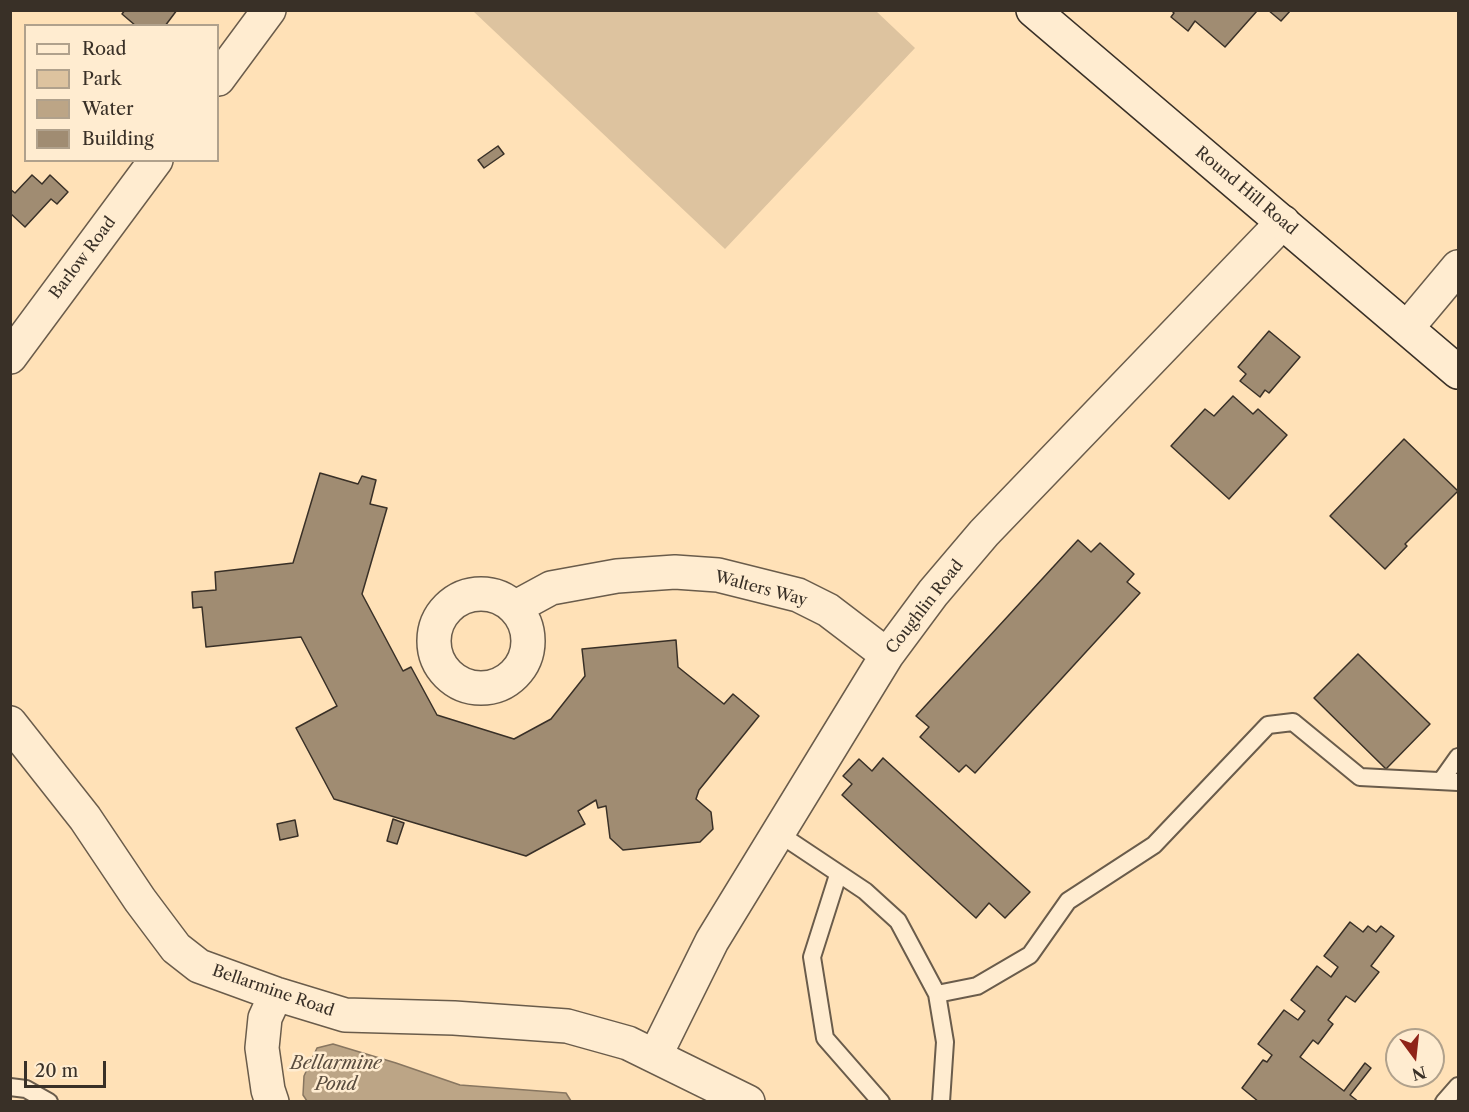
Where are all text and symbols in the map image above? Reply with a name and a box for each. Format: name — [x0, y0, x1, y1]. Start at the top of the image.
legend — [24, 24, 219, 162]
text: Road — [82, 38, 127, 60]
text: Park — [82, 68, 121, 90]
text: Water — [82, 98, 134, 120]
text: Building — [82, 128, 154, 150]
street label: Round Hill Road — [1191, 143, 1301, 239]
street label: Barlow Road — [46, 213, 120, 303]
street label: Coughlin Road — [882, 556, 968, 658]
street label: Walters Way — [713, 567, 809, 611]
street label: Bellarmine Road — [210, 961, 336, 1021]
north arrow — [1385, 1028, 1445, 1088]
scale bar — [27, 1049, 110, 1087]
water label: Bellarmine Pond — [290, 1053, 382, 1096]
text: 20 m — [35, 1060, 78, 1082]
text: N — [1410, 1062, 1428, 1085]

